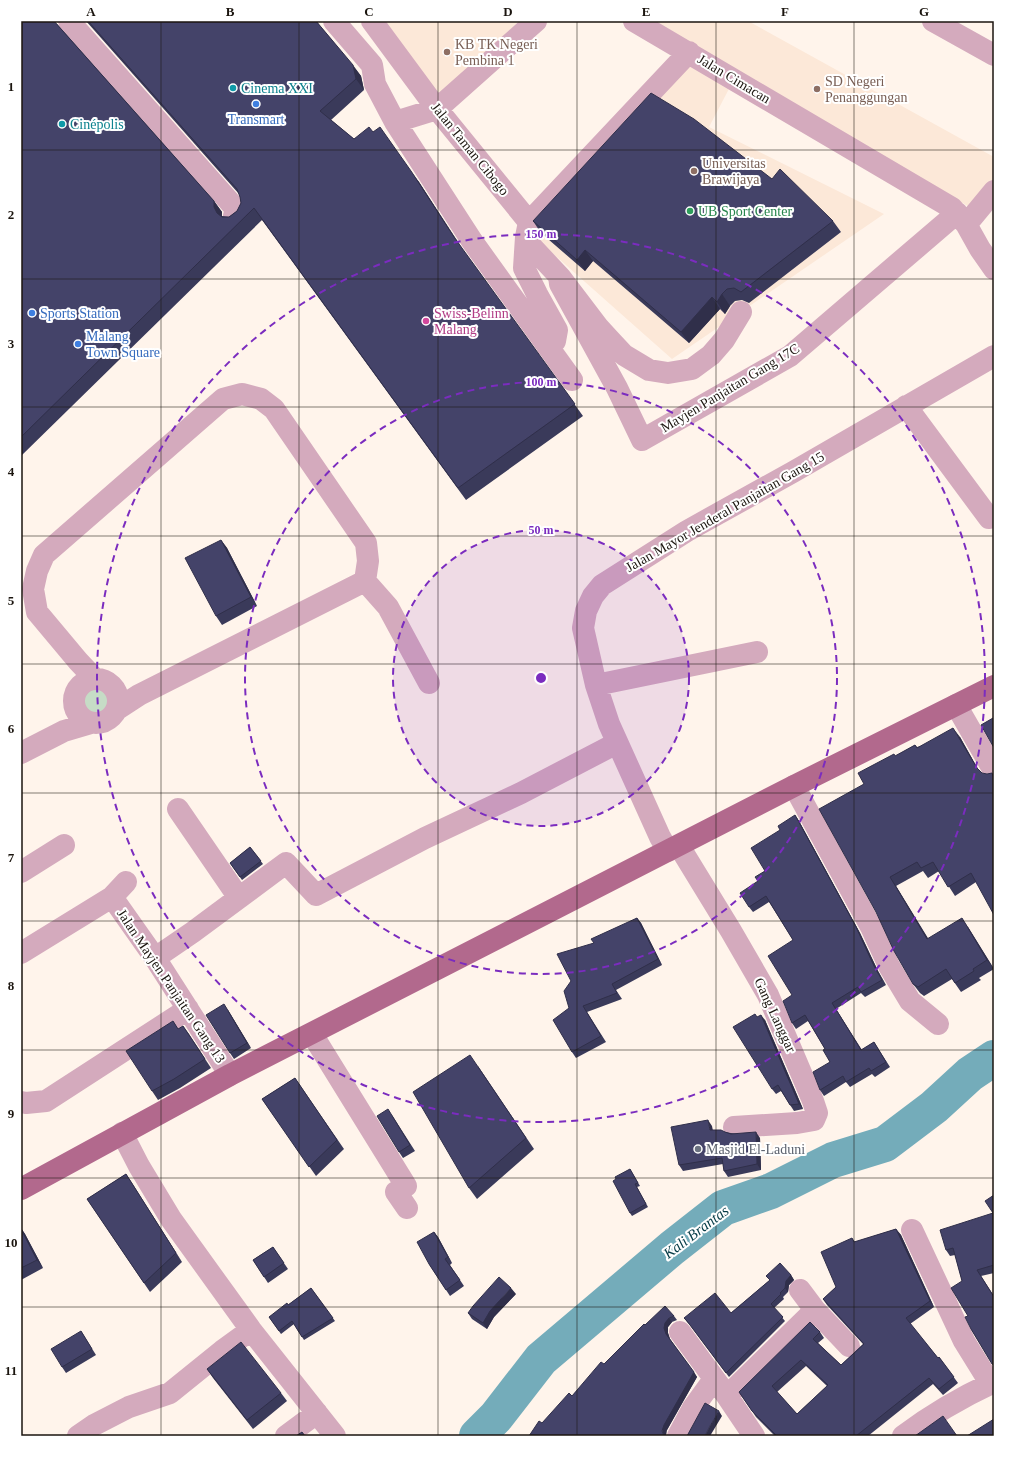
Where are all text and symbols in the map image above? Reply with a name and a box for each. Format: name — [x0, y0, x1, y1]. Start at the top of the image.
text: A — [86, 4, 96, 19]
text: B — [226, 4, 235, 19]
text: C — [364, 4, 374, 19]
text: D — [503, 4, 513, 19]
text: E — [642, 4, 650, 19]
text: F — [781, 4, 789, 19]
text: G — [919, 4, 929, 19]
place label: KB TK Negeri Pembina 1 — [455, 37, 538, 68]
marker: KB TK Negeri Pembina 1 — [442, 47, 452, 57]
street label: Jalan Cimacan — [695, 51, 773, 107]
place label: SD Negeri Penanggungan — [825, 74, 907, 105]
text: 1 — [8, 79, 14, 94]
place label: Cinema XXI — [241, 81, 313, 96]
marker: Cinema XXI — [228, 83, 238, 93]
marker: SD Negeri Penanggungan — [812, 84, 822, 94]
marker: Transmart — [251, 99, 261, 109]
street label: Jalan Taman Cibogo — [428, 100, 512, 198]
place label: Transmart — [227, 112, 285, 127]
place label: Cinépolis — [70, 117, 124, 132]
marker: Cinépolis — [57, 119, 67, 129]
place label: Universitas Brawijaya — [702, 156, 766, 187]
marker: Universitas Brawijaya — [689, 166, 699, 176]
place label: UB Sport Center — [698, 204, 792, 219]
marker: UB Sport Center — [685, 206, 695, 216]
text: 2 — [8, 207, 14, 222]
text: 150 m — [526, 227, 557, 241]
place label: Sports Station — [40, 306, 119, 321]
place label: Swiss-Belinn Malang — [434, 306, 509, 337]
marker: Sports Station — [27, 308, 37, 318]
marker: Swiss-Belinn Malang — [421, 316, 431, 326]
place label: Malang Town Square — [86, 329, 160, 360]
text: 3 — [8, 336, 15, 351]
marker: Malang Town Square — [73, 339, 83, 349]
street label: Mayjen Panjaitan Gang 17C — [658, 341, 802, 435]
text: 100 m — [526, 375, 557, 389]
street label: Jalan Mayor Jenderal Panjaitan Gang 15 — [623, 449, 827, 575]
text: 4 — [8, 464, 15, 479]
text: 50 m — [529, 523, 554, 537]
text: 5 — [8, 593, 15, 608]
centre of rings — [534, 671, 548, 685]
text: 6 — [8, 721, 15, 736]
text: 7 — [8, 850, 15, 865]
street label: Jalan Mayjen Panjaitan Gang 13 — [114, 906, 228, 1066]
street label: Gang Langgar — [751, 975, 799, 1055]
text: 8 — [8, 978, 15, 993]
text: 9 — [8, 1106, 15, 1121]
place label: Masjid El-Laduni — [706, 1142, 805, 1157]
marker: Masjid El-Laduni — [693, 1144, 703, 1154]
water label: Kali Brantas — [660, 1202, 732, 1262]
text: 10 — [5, 1235, 18, 1250]
text: 11 — [5, 1363, 17, 1378]

